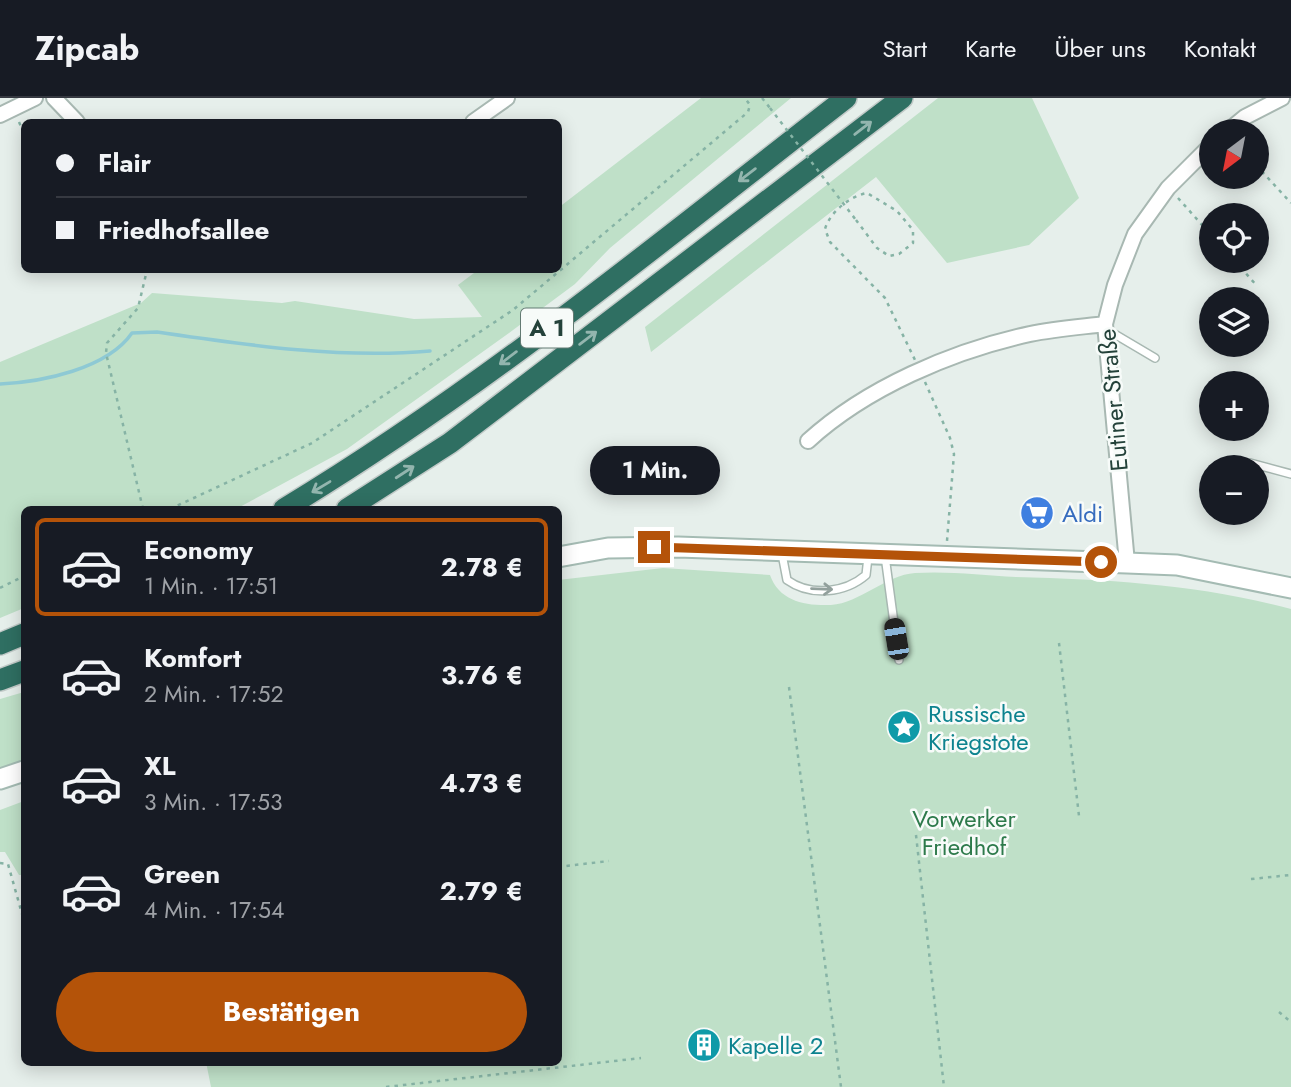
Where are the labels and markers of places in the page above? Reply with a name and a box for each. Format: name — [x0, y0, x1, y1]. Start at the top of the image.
supermarket icon: Aldi — [1018, 494, 1056, 532]
place label: Aldi — [1062, 496, 1103, 531]
place label: Russische Kriegstote — [928, 696, 1029, 759]
place icon: Russische Kriegstote — [885, 708, 923, 746]
building icon: Kapelle 2 — [685, 1026, 723, 1064]
place label: Kapelle 2 — [728, 1028, 823, 1063]

